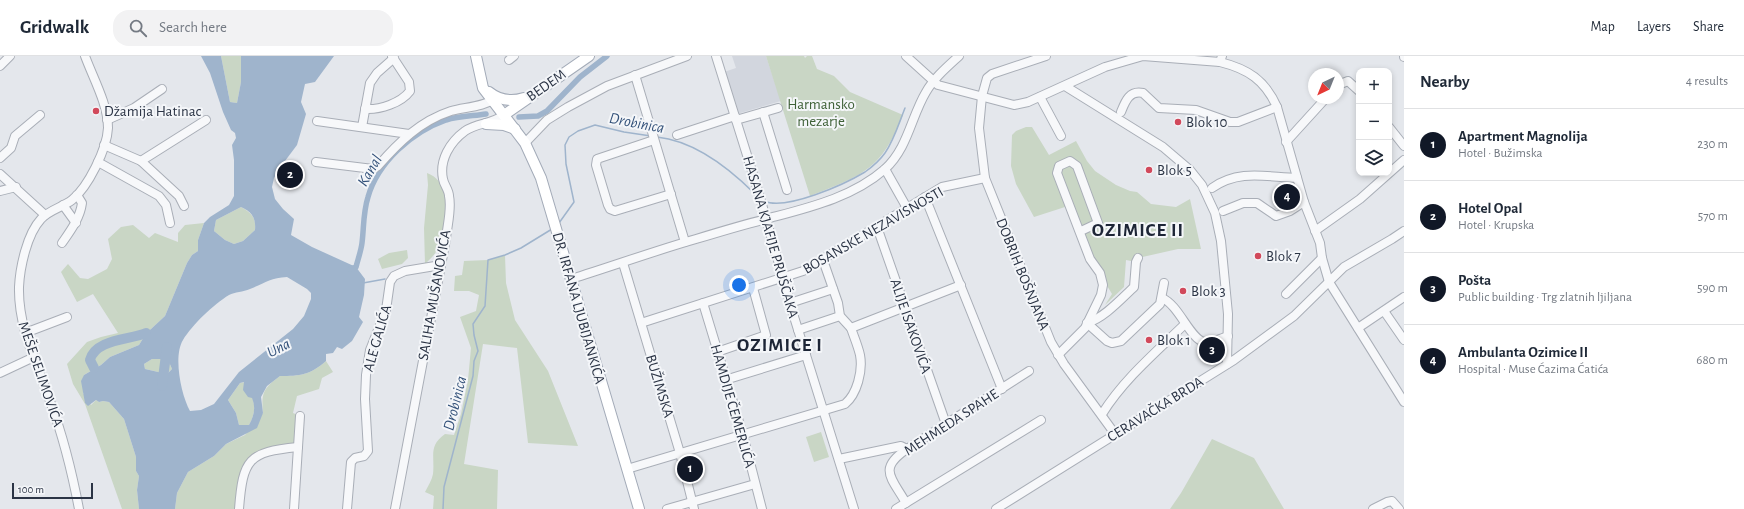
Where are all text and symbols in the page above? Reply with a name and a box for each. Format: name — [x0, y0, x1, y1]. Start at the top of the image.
search box — [113, 10, 393, 46]
icon: search — [127, 17, 149, 39]
text: Gridwalk — [20, 18, 89, 37]
text: Search here — [159, 20, 227, 35]
text: Map — [1590, 20, 1615, 34]
text: Layers — [1637, 20, 1671, 34]
text: Share — [1693, 20, 1724, 34]
street label: BEDEM — [524, 67, 569, 104]
north arrow — [1308, 68, 1344, 104]
map controls — [1356, 68, 1392, 176]
button: + — [1356, 68, 1392, 104]
text: Nearby — [1420, 73, 1470, 90]
text: 4 results — [1686, 75, 1728, 88]
park label: Harmansko mezarje — [787, 97, 855, 129]
place label: Džamija Hatinac — [104, 104, 202, 119]
button: − — [1356, 104, 1392, 140]
marker: Džamija Hatinac — [91, 106, 101, 116]
water label: Drobinica — [608, 110, 666, 136]
place label: Blok 10 — [1186, 115, 1228, 130]
marker: Blok 10 — [1173, 117, 1183, 127]
text: Apartment Magnolija — [1458, 129, 1588, 144]
text: 1 — [1431, 138, 1435, 151]
text: 230 m — [1697, 138, 1728, 151]
button: layers — [1356, 140, 1392, 176]
text: Hotel · Bužimska — [1458, 147, 1542, 160]
water label: Kanal — [355, 152, 385, 189]
street label: HASANA KJAFIJE PRUŠČAKA — [740, 154, 802, 320]
pin: 2 — [277, 160, 303, 190]
place label: Blok 5 — [1157, 163, 1192, 178]
marker: Blok 5 — [1144, 165, 1154, 175]
pin: 4 — [1274, 182, 1300, 212]
street label: BOSANSKE NEZAVISNOSTI — [800, 184, 946, 277]
text: Hotel Opal — [1458, 201, 1522, 216]
text: 2 — [1430, 210, 1436, 223]
text: 570 m — [1698, 210, 1728, 223]
street label: DOBRIH BOŠNJANA — [993, 216, 1053, 333]
text: Hotel · Krupska — [1458, 219, 1534, 232]
district label: OZIMICE II — [1092, 221, 1184, 240]
street label: SALIHA MUŠANOVIĆA — [414, 228, 453, 362]
street label: DR. IRFANA LJUBIJANKIĆA — [550, 230, 609, 386]
place label: Blok 7 — [1266, 249, 1301, 264]
marker: Blok 7 — [1253, 251, 1263, 261]
text: Pošta — [1458, 273, 1491, 288]
your location — [729, 275, 749, 295]
street label: ALIJE ISAKOVIĆA — [887, 276, 936, 376]
text: 3 — [1430, 282, 1436, 295]
text: 590 m — [1697, 282, 1728, 295]
place label: Blok 3 — [1191, 284, 1226, 299]
marker: Blok 3 — [1178, 286, 1188, 296]
text: Public building · Trg zlatnih ljiljana — [1458, 291, 1632, 304]
street label: ALE GALIĆA — [359, 302, 394, 373]
street label: MEŠE SELIMOVIĆA — [15, 319, 68, 429]
place label: Blok 1 — [1157, 333, 1191, 348]
water label: Una — [264, 335, 293, 360]
marker: Blok 1 — [1144, 335, 1154, 345]
pin: 3 — [1199, 335, 1225, 365]
district label: OZIMICE I — [737, 336, 823, 355]
street label: HAMDIJE ČEMERLIĆA — [708, 342, 759, 470]
text: Ambulanta Ozimice II — [1458, 345, 1588, 360]
street label: BUŽIMSKA — [643, 352, 677, 420]
text: 4 — [1430, 354, 1436, 367]
text: 680 m — [1696, 354, 1728, 367]
text: Hospital · Muse Ćazima Ćatića — [1458, 363, 1609, 376]
street label: CERAVAČKA BRDA — [1104, 373, 1206, 445]
water label: Drobinica — [440, 374, 469, 432]
street label: MEHMEDA SPAHE — [901, 386, 1001, 458]
pin: 1 — [677, 454, 703, 484]
scale bar — [12, 481, 93, 500]
text: 100 m — [18, 484, 44, 495]

